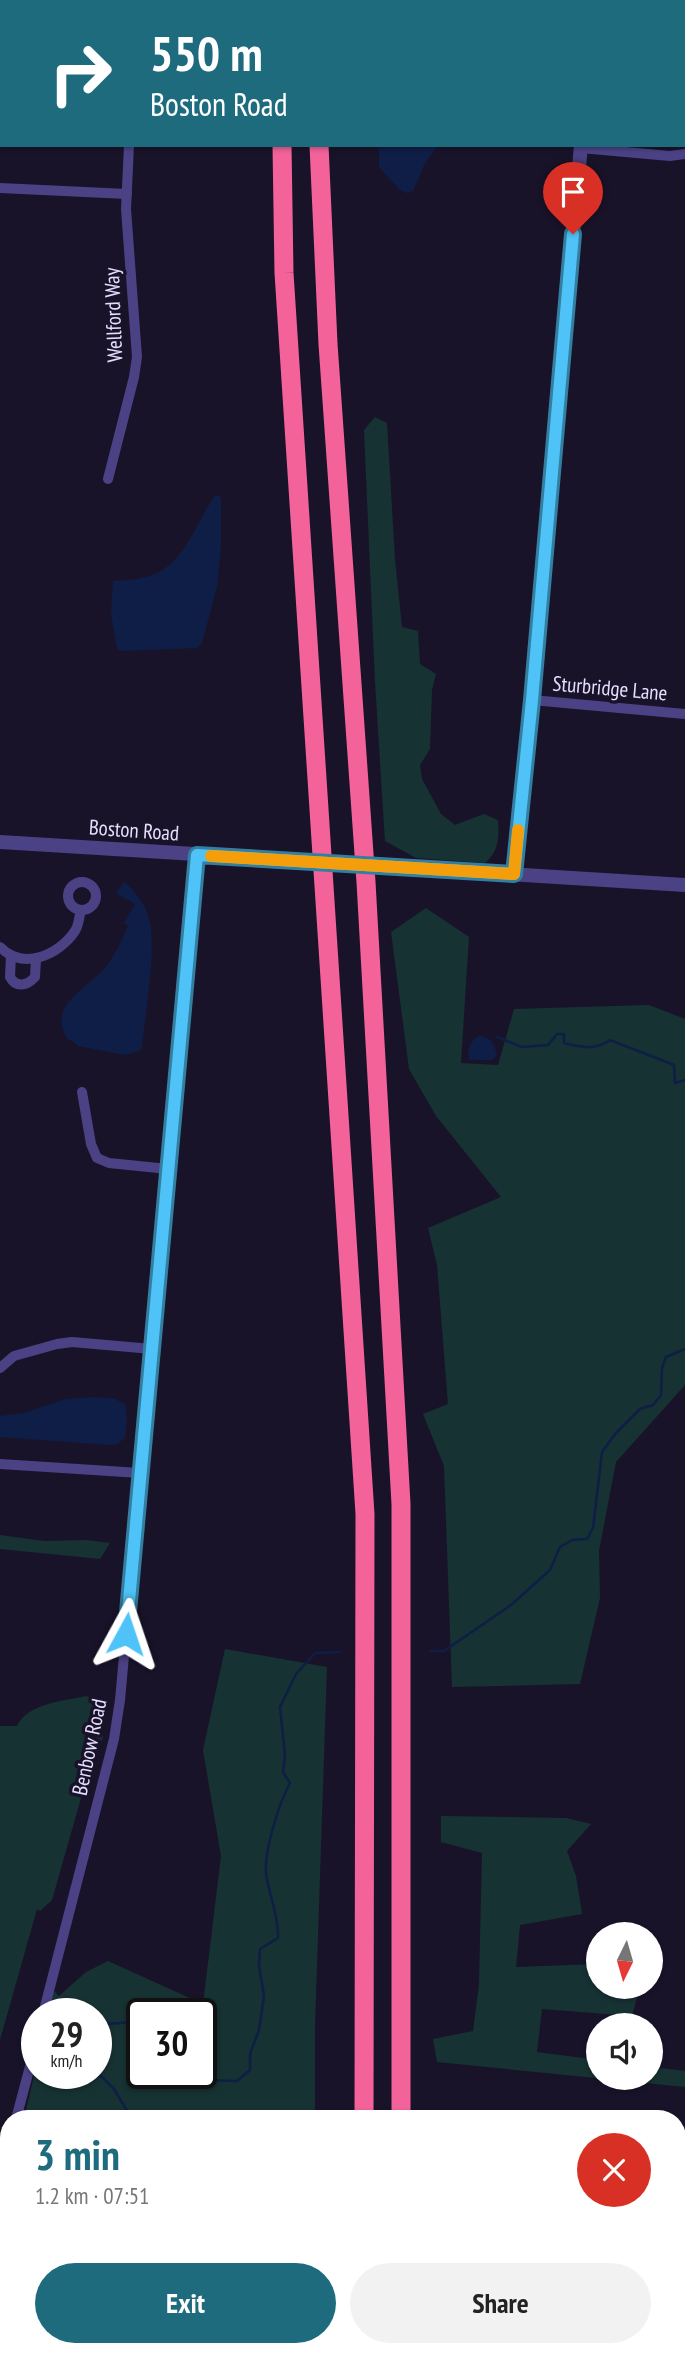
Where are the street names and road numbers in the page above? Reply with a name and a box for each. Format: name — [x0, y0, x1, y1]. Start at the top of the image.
street label: Wellford Way — [98, 267, 128, 363]
street label: Sturbridge Lane — [552, 670, 668, 706]
street label: Boston Road — [88, 813, 180, 847]
street label: Benbow Road — [66, 1696, 112, 1798]

